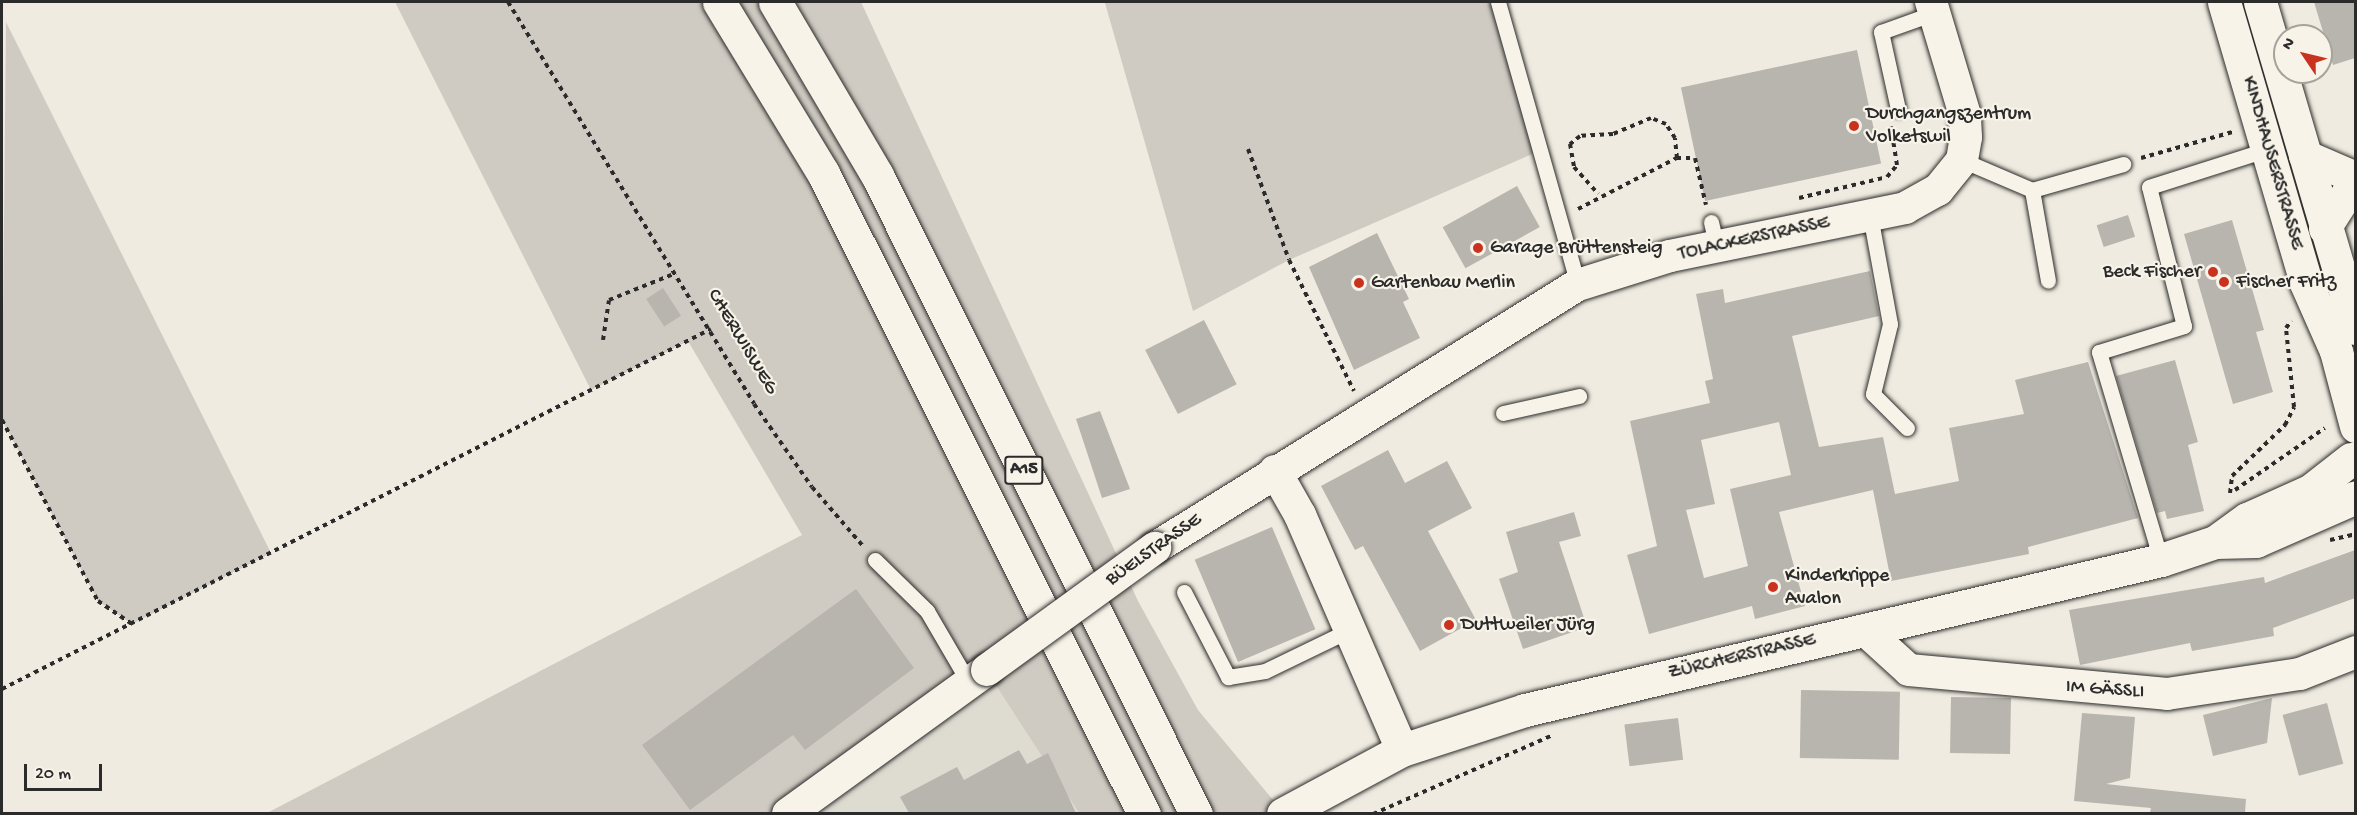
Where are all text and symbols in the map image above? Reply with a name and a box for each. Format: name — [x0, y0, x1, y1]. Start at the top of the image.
north arrow — [2273, 24, 2333, 84]
text: N — [2279, 35, 2300, 54]
street label: KINDHAUSERSTRASSE — [2236, 74, 2308, 252]
place label: Durchgangszentrum Volketswil — [1866, 102, 2031, 149]
marker: Durchgangszentrum Volketswil — [1847, 119, 1861, 133]
street label: TOLACKERSTRASSE — [1676, 211, 1832, 267]
place label: Garage Brüttensteig — [1490, 236, 1663, 260]
marker: Garage Brüttensteig — [1471, 241, 1485, 255]
place label: Beck Fischer — [2103, 260, 2201, 284]
marker: Beck Fischer — [2206, 265, 2220, 279]
place label: Fischer Fritz — [2236, 270, 2336, 294]
place label: Gartenbau Merlin — [1371, 271, 1515, 295]
marker: Fischer Fritz — [2217, 275, 2231, 289]
marker: Gartenbau Merlin — [1352, 276, 1366, 290]
street label: CHERWISWEG — [701, 285, 783, 399]
road number: A15 — [1003, 455, 1045, 485]
street label: BÜELSTRASSE — [1101, 508, 1207, 592]
place label: Kinderkrippe Avalon — [1785, 564, 1889, 611]
marker: Kinderkrippe Avalon — [1766, 580, 1780, 594]
place label: Duttweiler Jürg — [1461, 613, 1595, 637]
marker: Duttweiler Jürg — [1442, 618, 1456, 632]
street label: ZÜRCHERSTRASSE — [1666, 628, 1818, 686]
street label: IM GÄSSLI — [2065, 675, 2145, 705]
scale bar — [27, 752, 105, 790]
text: 20 m — [35, 764, 71, 785]

